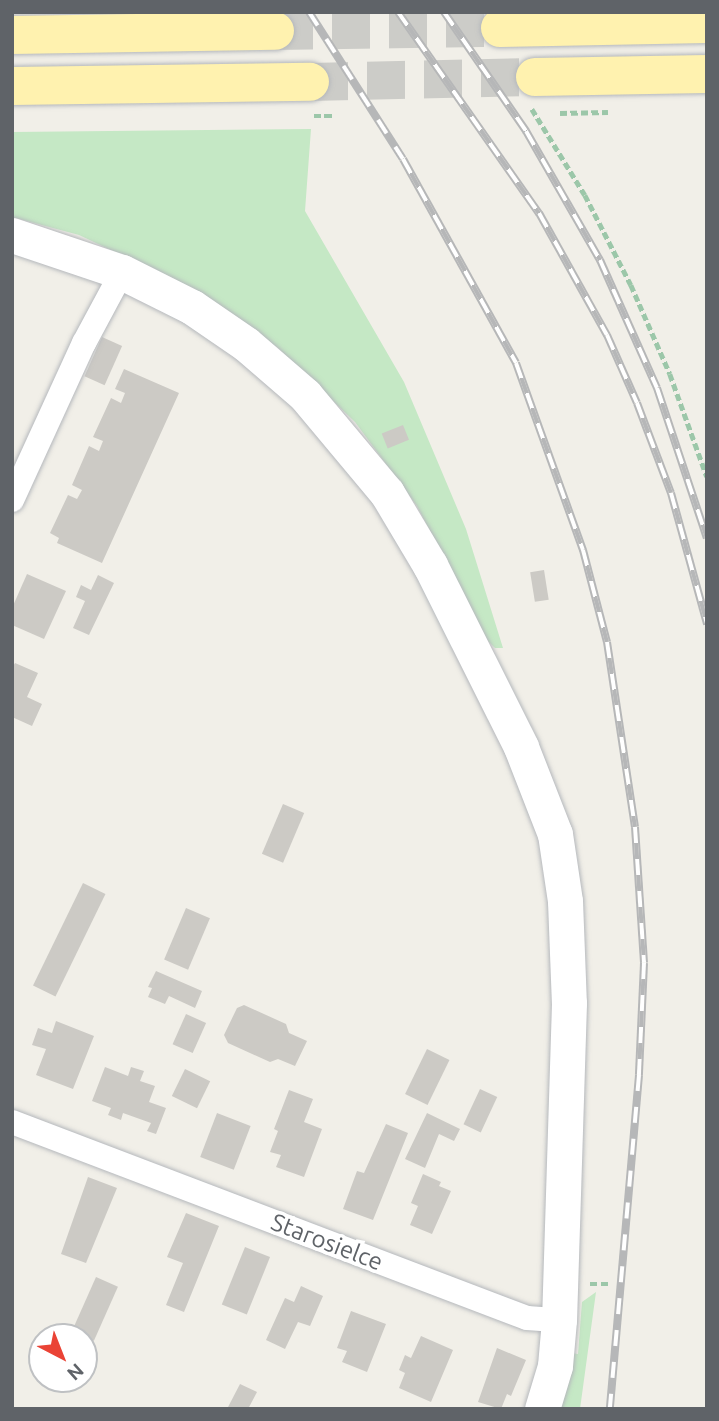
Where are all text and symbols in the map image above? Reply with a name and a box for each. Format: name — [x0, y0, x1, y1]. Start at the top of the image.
street label: Starosielce — [267, 1207, 387, 1277]
north arrow — [28, 1323, 98, 1393]
text: N — [63, 1359, 88, 1385]

